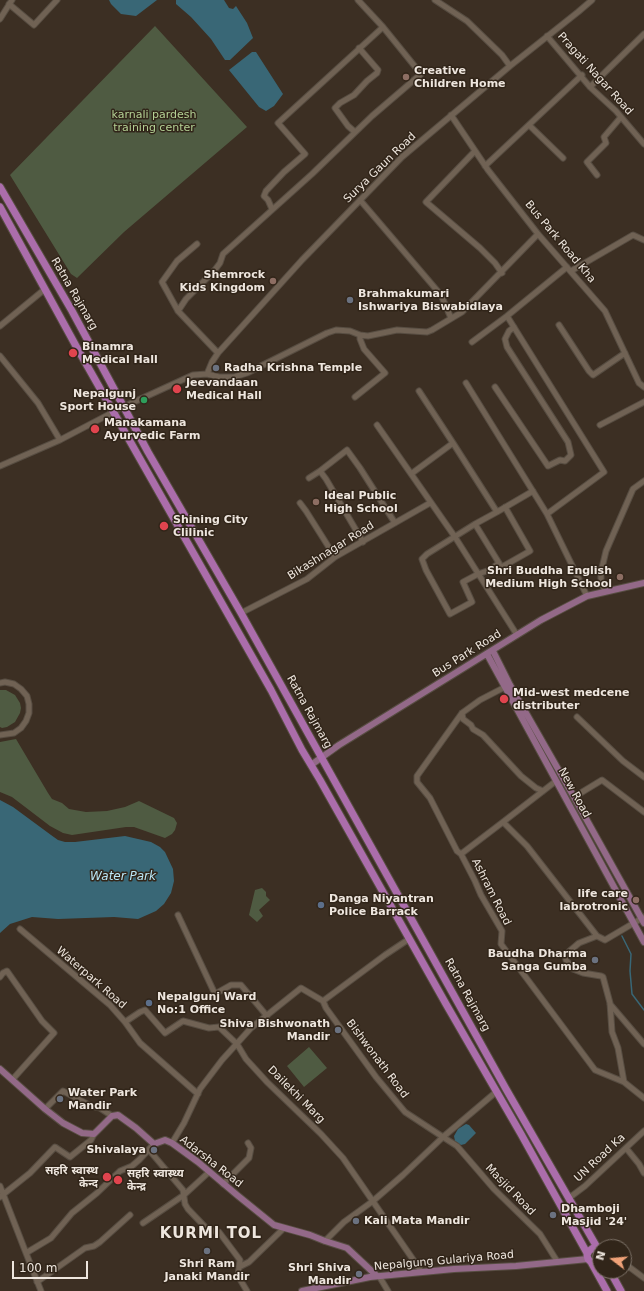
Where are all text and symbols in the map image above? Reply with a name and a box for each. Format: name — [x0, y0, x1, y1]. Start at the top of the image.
street label: Pragati Nagar Road — [554, 30, 636, 118]
place label: Creative Children Home — [414, 64, 506, 90]
marker: Creative Children Home — [401, 72, 411, 82]
park label: karnali pardesh training center — [111, 108, 197, 134]
street label: Surya Gaun Road — [341, 130, 419, 206]
street label: Bus Park Road Kha — [522, 198, 598, 286]
street label: Ratna Rajmarg — [48, 255, 100, 333]
place label: Shemrock Kids Kingdom — [180, 268, 265, 294]
marker: Shemrock Kids Kingdom — [268, 276, 278, 286]
place label: Brahmakumari Ishwariya Biswabidlaya — [358, 287, 503, 313]
marker: Brahmakumari Ishwariya Biswabidlaya — [345, 295, 355, 305]
place label: Binamra Medical Hall — [82, 340, 158, 366]
marker: Binamra Medical Hall — [67, 347, 79, 359]
place label: Radha Krishna Temple — [224, 361, 362, 375]
marker: Radha Krishna Temple — [211, 363, 221, 373]
place label: Jeevandaan Medical Hall — [186, 376, 262, 402]
marker: Jeevandaan Medical Hall — [171, 383, 183, 395]
place label: Nepalgunj Sport House — [60, 387, 136, 413]
marker: Nepalgunj Sport House — [139, 395, 149, 405]
place label: Manakamana Ayurvedic Farm — [104, 416, 200, 442]
marker: Manakamana Ayurvedic Farm — [89, 423, 101, 435]
place label: Ideal Public High School — [324, 489, 398, 515]
marker: Ideal Public High School — [311, 497, 321, 507]
place label: Shining City Clilinic — [173, 513, 248, 539]
street label: Bikashnagar Road — [285, 519, 377, 583]
marker: Shining City Clilinic — [158, 520, 170, 532]
place label: Shri Buddha English Medium High School — [485, 564, 612, 590]
marker: Shri Buddha English Medium High School — [615, 572, 625, 582]
street label: Bus Park Road — [430, 628, 504, 680]
street label: Ratna Rajmarg — [283, 673, 335, 751]
place label: Mid-west medcene distributer — [513, 686, 629, 712]
marker: Mid-west medcene distributer — [498, 693, 510, 705]
street label: New Road — [555, 766, 593, 820]
street label: Ashram Road — [468, 856, 514, 928]
water label: Water Park — [90, 870, 156, 884]
place label: life care labrotronic — [560, 887, 628, 913]
place label: Danga Niyantran Police Barrack — [329, 892, 434, 918]
marker: life care labrotronic — [631, 895, 641, 905]
marker: Danga Niyantran Police Barrack — [316, 900, 326, 910]
street label: Waterpark Road — [53, 944, 129, 1012]
place label: Baudha Dharma Sanga Gumba — [488, 947, 587, 973]
marker: Baudha Dharma Sanga Gumba — [590, 955, 600, 965]
street label: Ratna Rajmarg — [441, 956, 493, 1034]
place label: Nepalgunj Ward No:1 Office — [157, 990, 256, 1016]
marker: Nepalgunj Ward No:1 Office — [144, 998, 154, 1008]
place label: Shiva Bishwonath Mandir — [219, 1017, 330, 1043]
street label: Bishwonath Road — [343, 1017, 411, 1101]
marker: Shiva Bishwonath Mandir — [333, 1025, 343, 1035]
street label: Dailekhi Marg — [265, 1064, 327, 1126]
place label: Water Park Mandir — [68, 1086, 137, 1112]
marker: Water Park Mandir — [55, 1094, 65, 1104]
street label: UN Road Ka — [572, 1131, 628, 1185]
street label: Adarsha Road — [177, 1133, 245, 1191]
place label: Shivalaya — [86, 1143, 146, 1157]
marker: Shivalaya — [149, 1145, 159, 1155]
street label: Masjid Road — [482, 1162, 538, 1218]
place label: सहरि स्वास्थ केन्द — [45, 1164, 98, 1190]
place label: सहरि स्वास्थ्य केन्द्र — [127, 1167, 184, 1193]
marker: सहरि स्वास्थ केन्द — [101, 1171, 113, 1183]
marker: सहरि स्वास्थ्य केन्द्र — [112, 1174, 124, 1186]
place label: Dhamboji Masjid '24' — [561, 1202, 627, 1228]
marker: Dhamboji Masjid '24' — [548, 1210, 558, 1220]
place label: Kali Mata Mandir — [364, 1214, 469, 1228]
marker: Kali Mata Mandir — [351, 1216, 361, 1226]
district label: KURMI TOL — [160, 1225, 262, 1243]
north arrow — [592, 1239, 632, 1279]
marker: Shri Ram Janaki Mandir — [202, 1246, 212, 1256]
street label: Nepalgung Gulariya Road — [373, 1248, 515, 1274]
text: N — [593, 1250, 608, 1262]
scale bar — [14, 1253, 90, 1279]
place label: Shri Ram Janaki Mandir — [165, 1257, 249, 1283]
text: 100 m — [19, 1261, 57, 1275]
place label: Shri Shiva Mandir — [288, 1261, 351, 1287]
marker: Shri Shiva Mandir — [354, 1269, 364, 1279]

